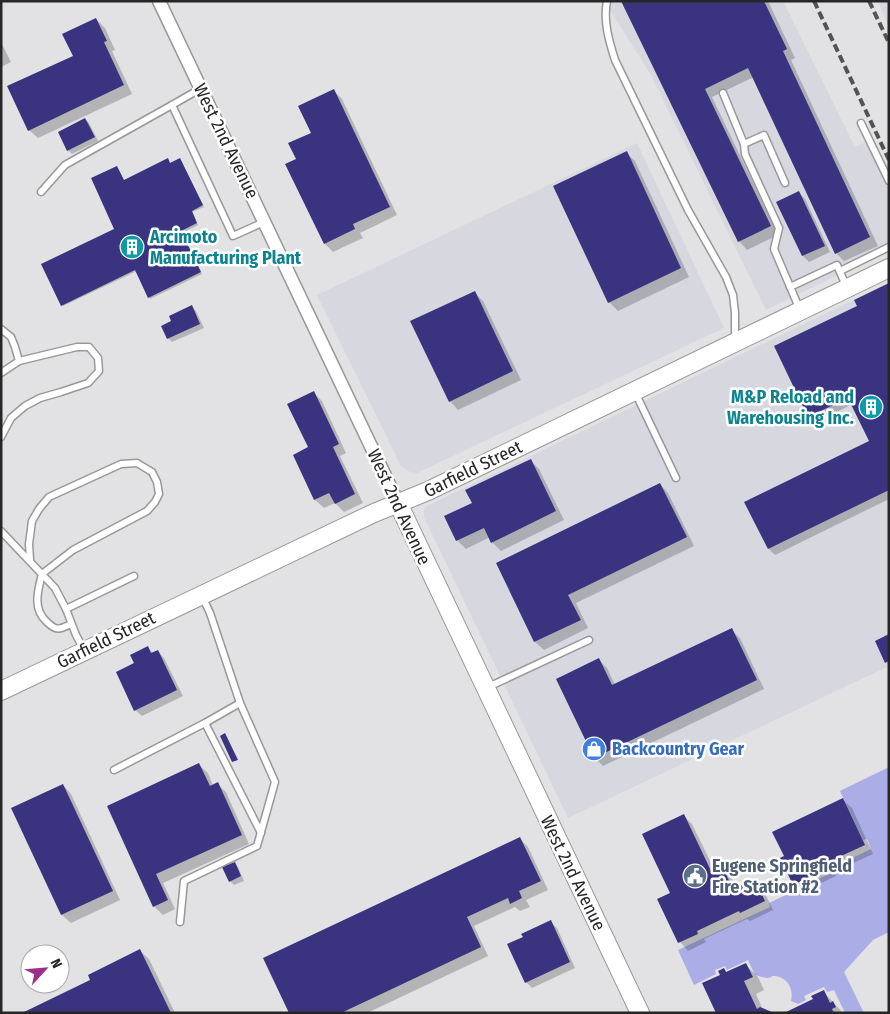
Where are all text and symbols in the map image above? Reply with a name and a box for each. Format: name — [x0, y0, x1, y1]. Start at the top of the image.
street label: West 2nd Avenue — [189, 80, 263, 202]
place label: Arcimoto Manufacturing Plant — [149, 226, 302, 269]
building icon: Arcimoto Manufacturing Plant — [119, 234, 145, 260]
place label: M&P Reload and Warehousing Inc. — [727, 386, 854, 429]
building icon: M&P Reload and Warehousing Inc. — [858, 394, 884, 420]
street label: Garfield Street — [420, 436, 526, 502]
street label: West 2nd Avenue — [363, 446, 436, 569]
street label: Garfield Street — [53, 607, 159, 673]
shop icon: Backcountry Gear — [581, 736, 607, 762]
place label: Backcountry Gear — [612, 738, 744, 760]
street label: West 2nd Avenue — [536, 812, 610, 934]
place label: Eugene Springfield Fire Station #2 — [712, 855, 852, 898]
public building icon: Eugene Springfield Fire Station #2 — [682, 863, 708, 889]
north arrow — [20, 944, 70, 994]
text: N — [47, 956, 66, 971]

